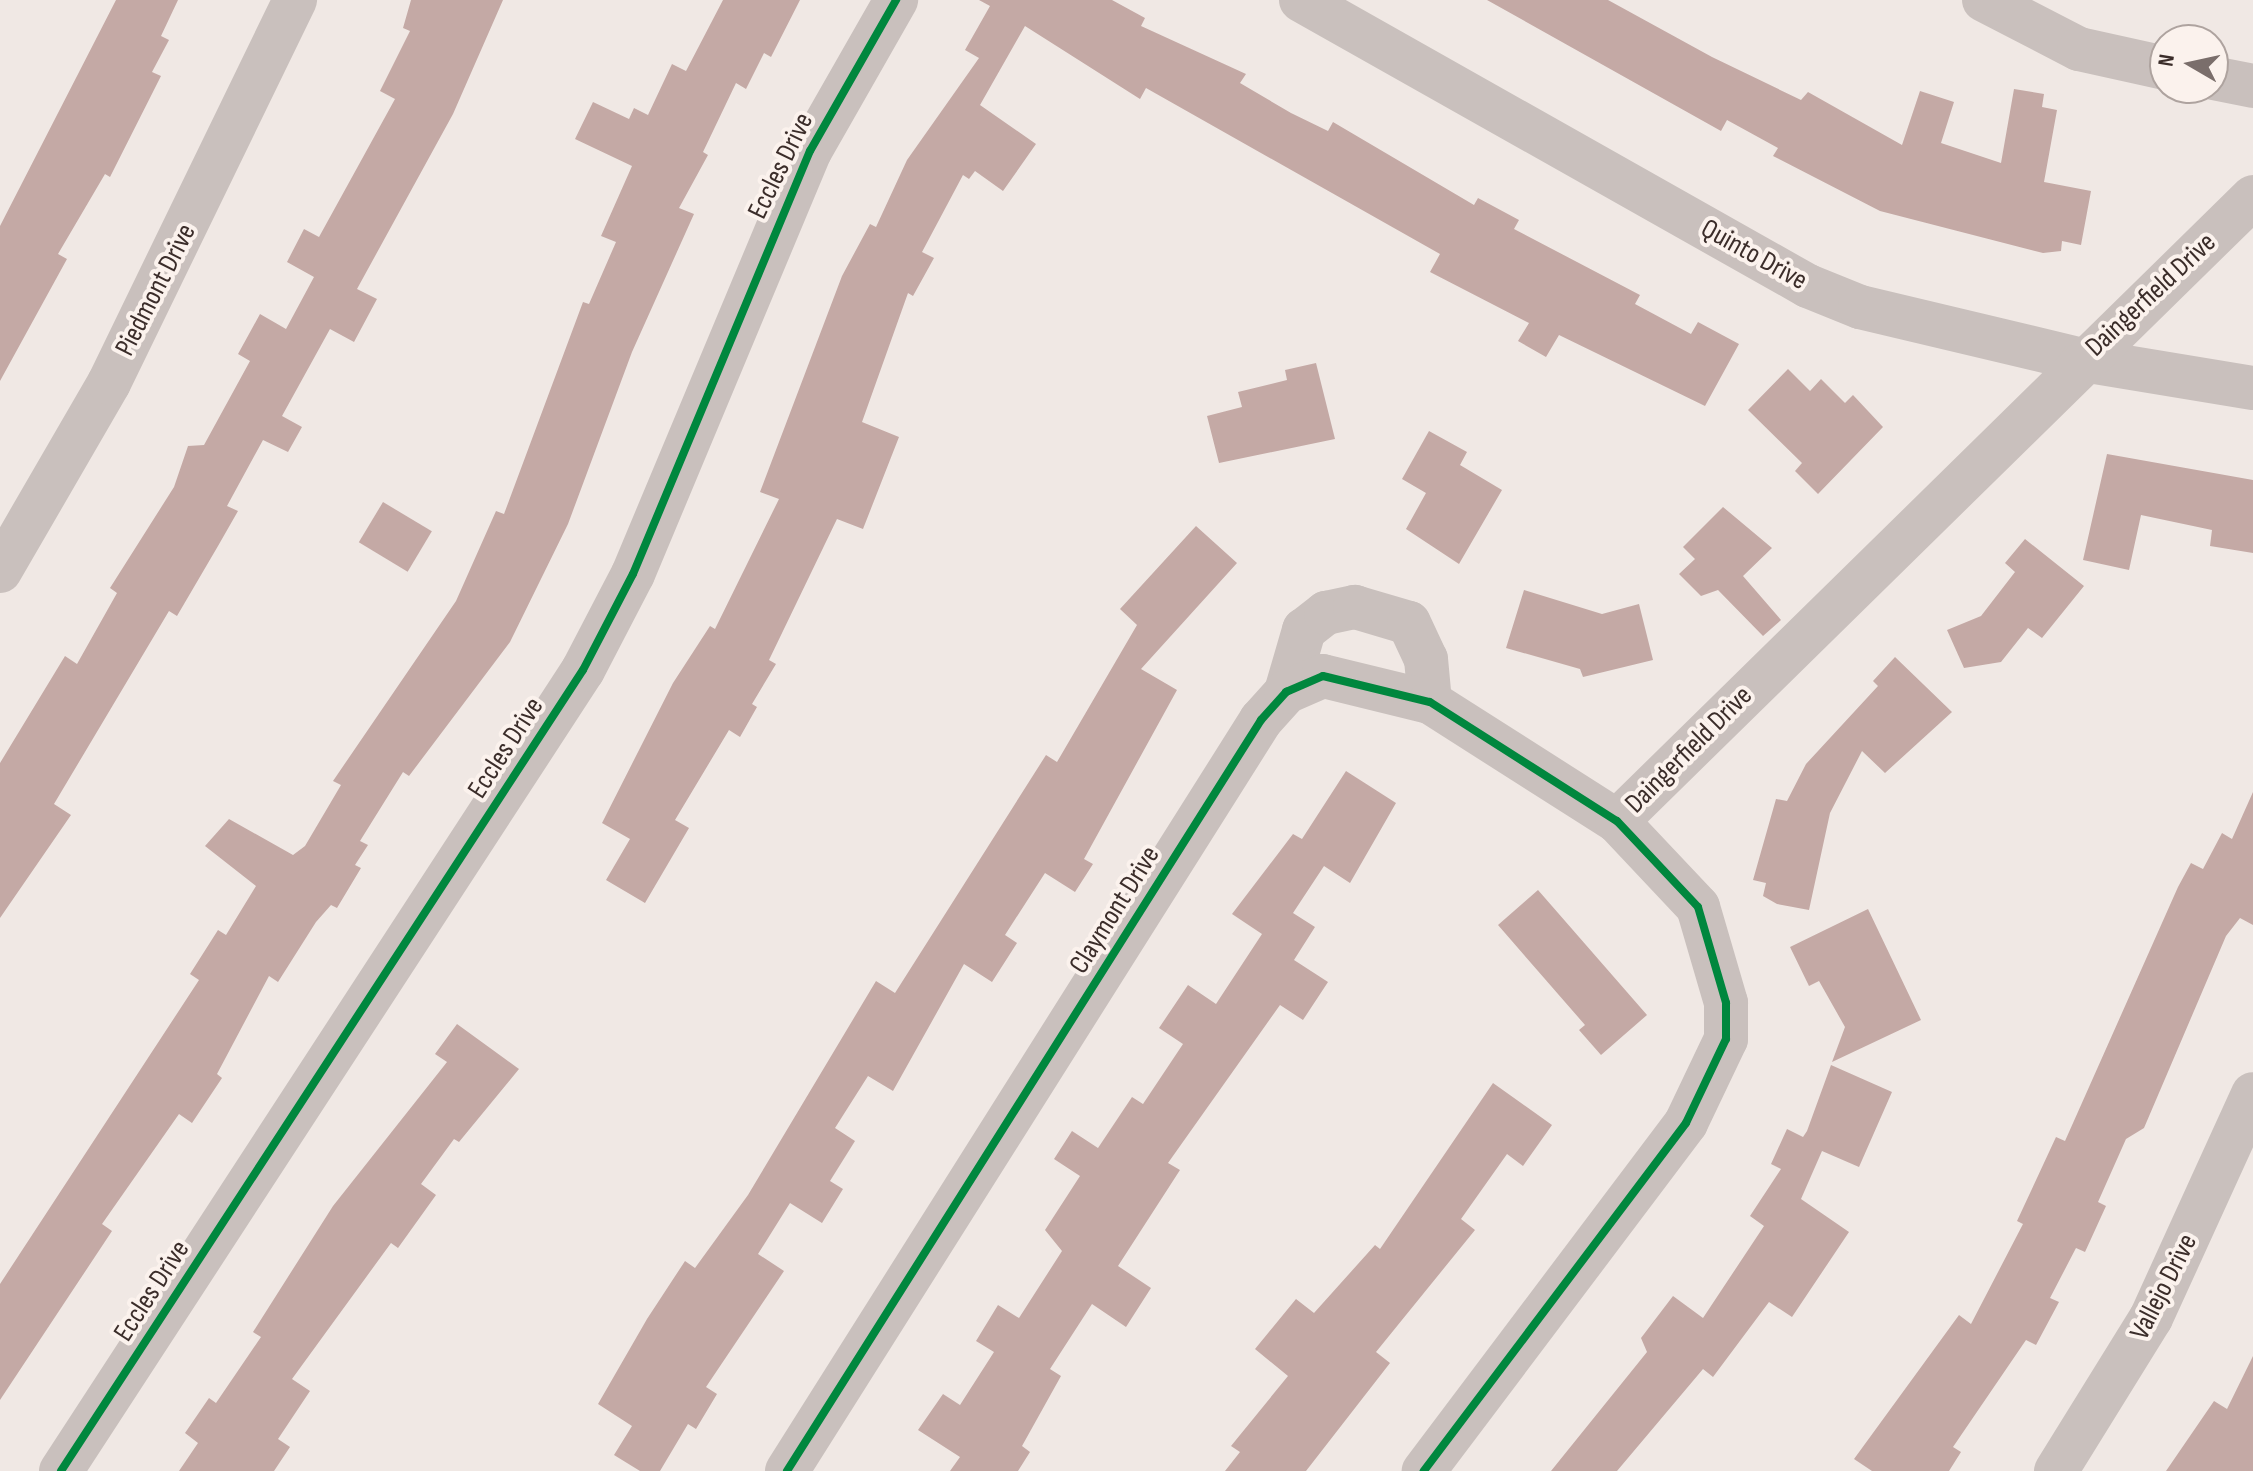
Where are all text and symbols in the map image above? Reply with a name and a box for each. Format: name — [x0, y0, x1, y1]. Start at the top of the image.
north arrow — [2149, 24, 2229, 104]
text: N — [2153, 53, 2181, 68]
street label: Eccles Drive — [741, 108, 821, 224]
street label: Quinto Drive — [1695, 212, 1813, 298]
street label: Piedmont Drive — [108, 218, 204, 362]
street label: Daingerfield Drive — [2079, 226, 2223, 364]
street label: Daingerfield Drive — [1618, 679, 1760, 821]
street label: Eccles Drive — [461, 691, 551, 805]
street label: Claymont Drive — [1063, 840, 1167, 980]
street label: Vallejo Drive — [2123, 1229, 2205, 1345]
street label: Eccles Drive — [107, 1234, 197, 1348]

